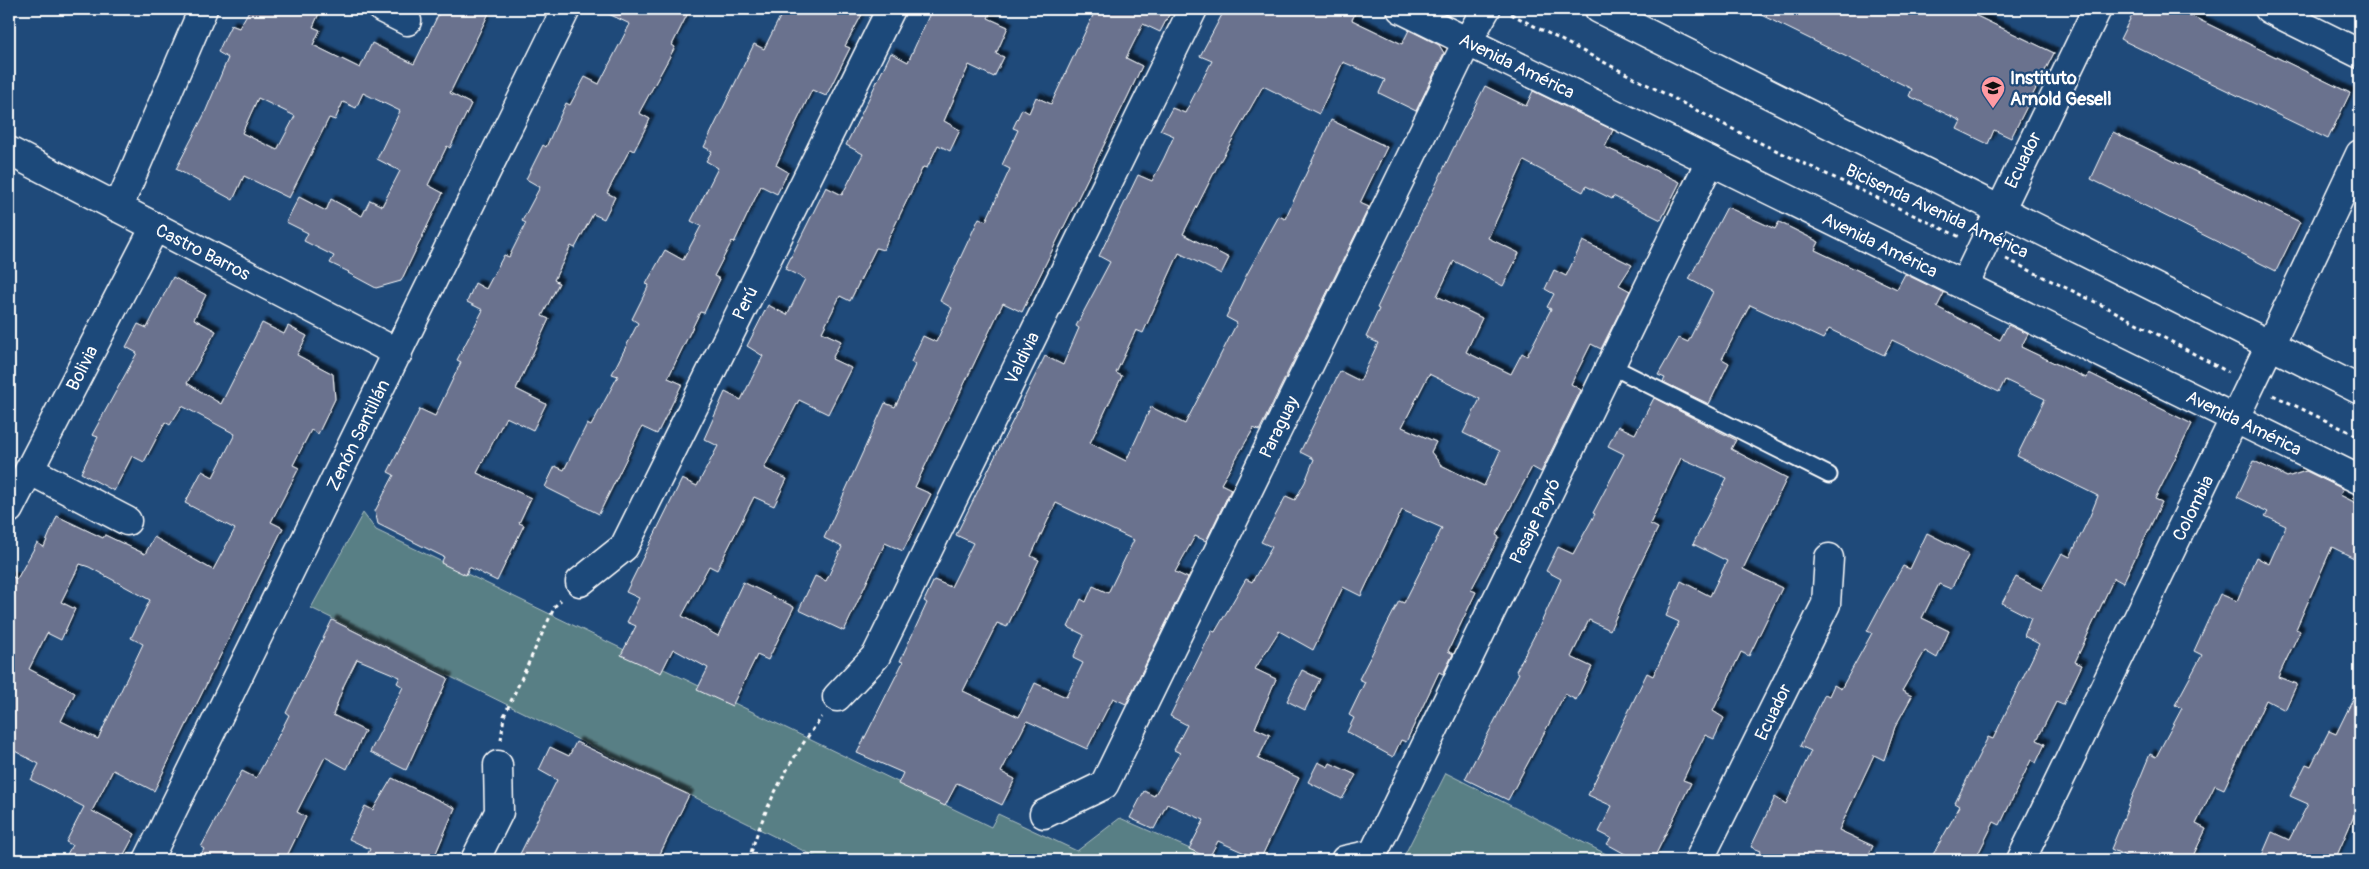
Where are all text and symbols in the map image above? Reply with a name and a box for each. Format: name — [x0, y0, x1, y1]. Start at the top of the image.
street label: Avenida América — [1455, 29, 1578, 104]
place label: Instituto Arnold Gesell — [2010, 67, 2112, 111]
school or university icon: Instituto Arnold Gesell — [1980, 75, 2006, 109]
street label: Ecuador — [2000, 127, 2047, 192]
street label: Bicisenda Avenida América — [1842, 159, 2032, 263]
street label: Avenida América — [1819, 208, 1941, 282]
street label: Castro Barros — [152, 219, 254, 286]
street label: Perú — [728, 283, 763, 324]
street label: Valdivia — [1000, 328, 1045, 388]
street label: Bolivia — [61, 342, 103, 395]
street label: Zenón Santillán — [322, 376, 395, 495]
street label: Avenida América — [2182, 386, 2305, 461]
street label: Paraguay — [1255, 392, 1305, 462]
street label: Colombia — [2168, 471, 2219, 545]
street label: Pasaje Payró — [1505, 474, 1566, 568]
street label: Ecuador — [1750, 679, 1797, 744]

